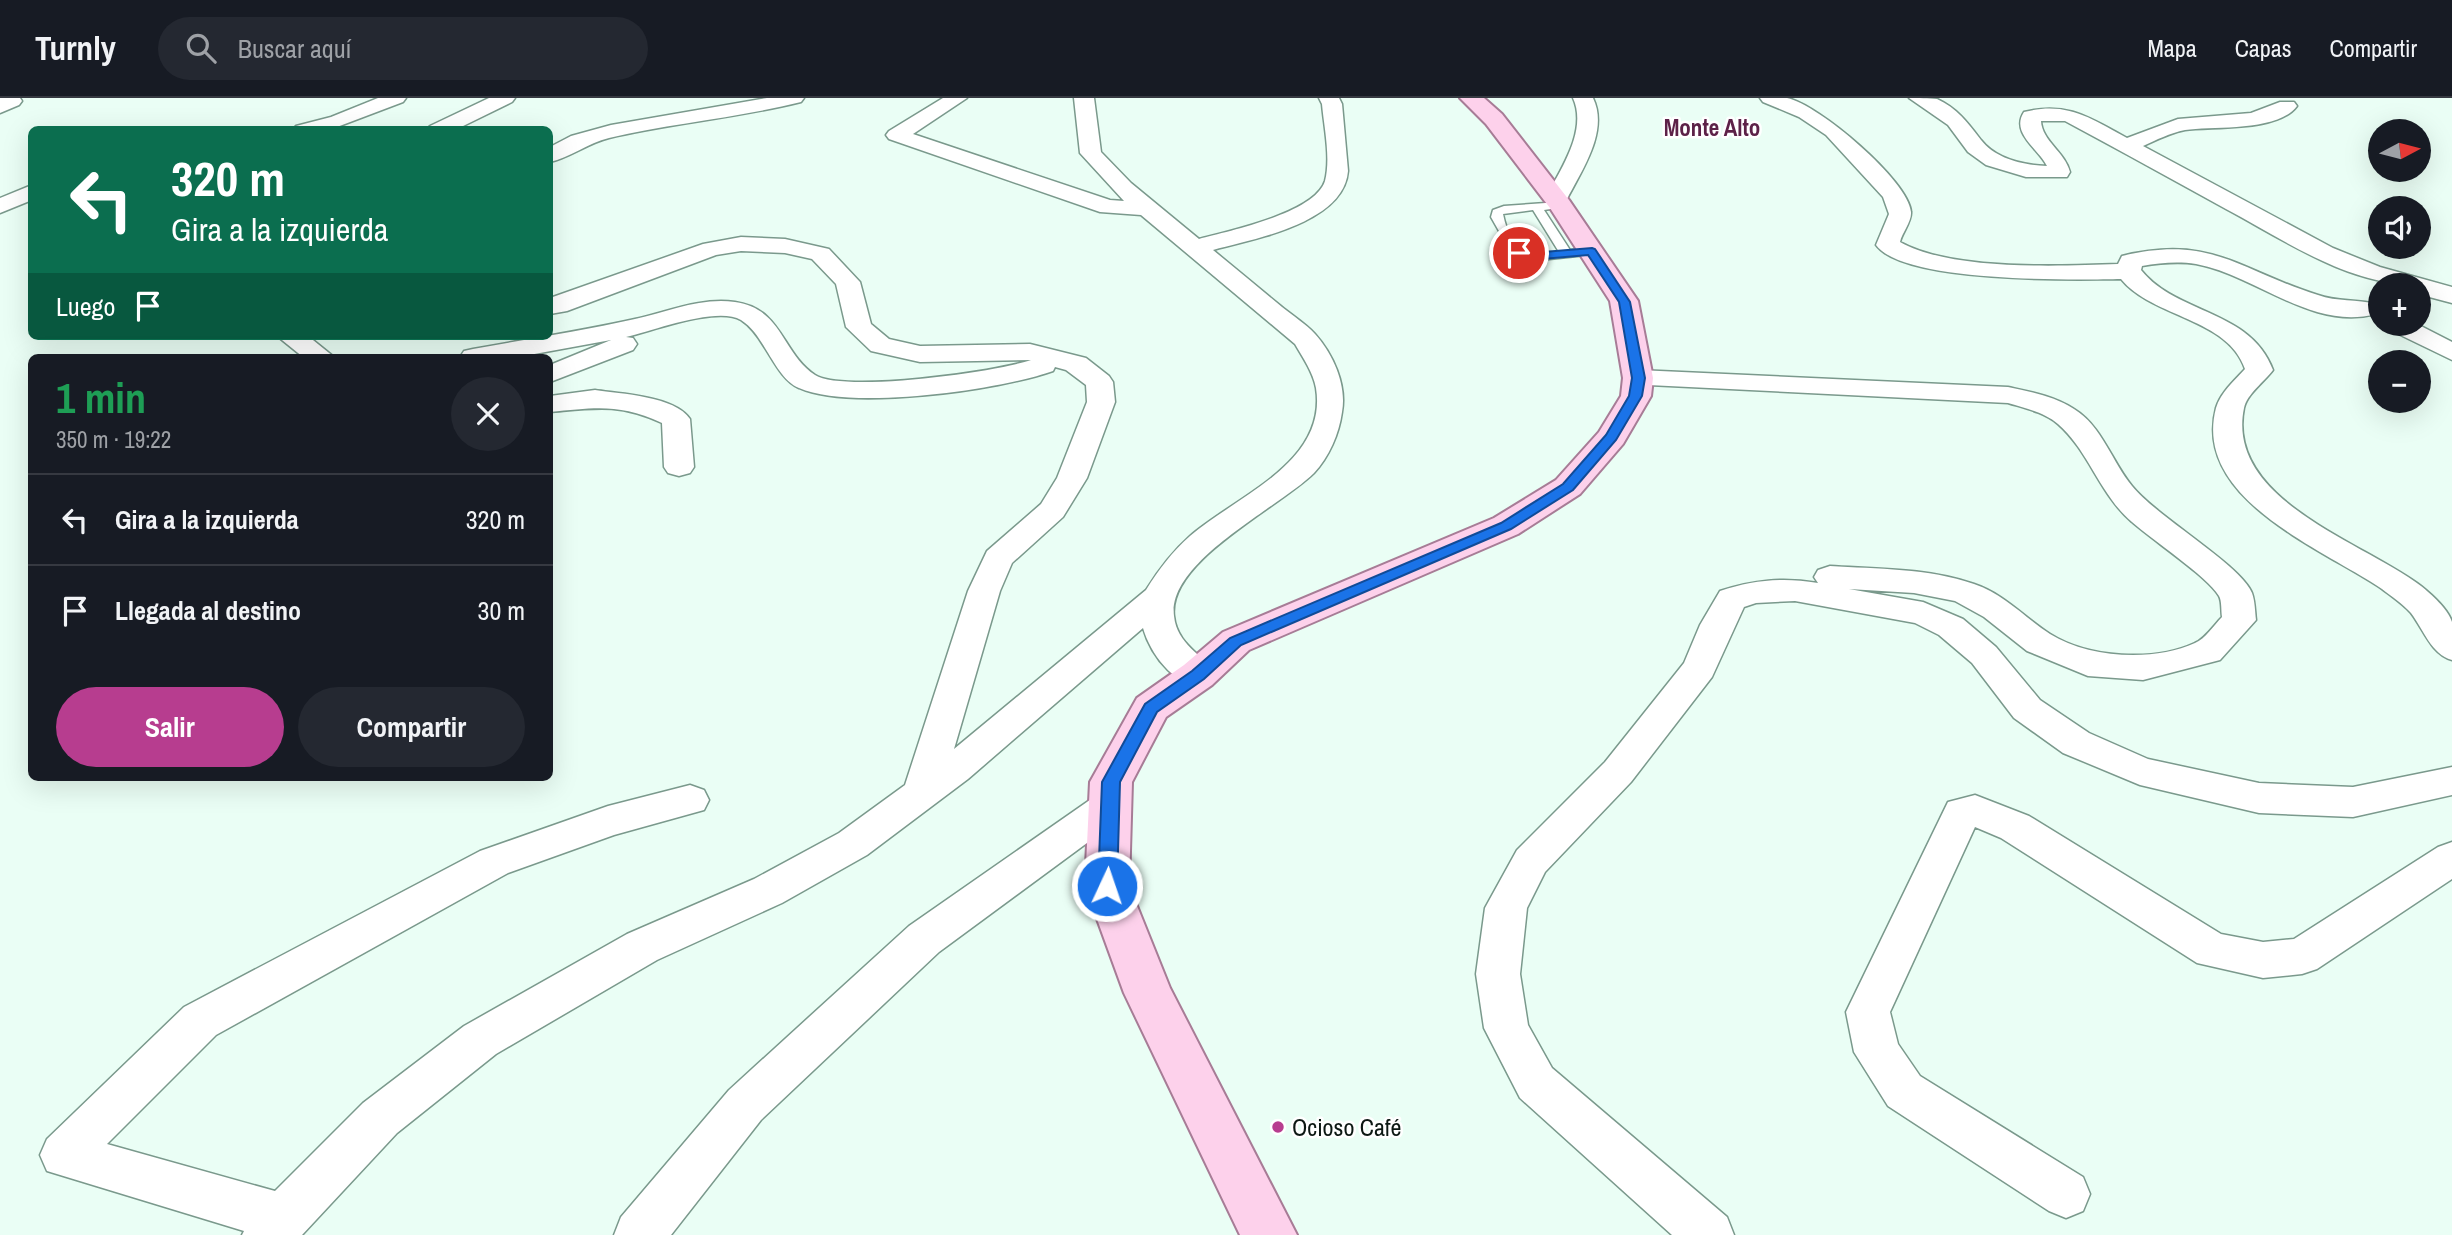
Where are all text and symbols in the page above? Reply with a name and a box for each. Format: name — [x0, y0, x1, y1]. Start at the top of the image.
search box — [158, 17, 648, 80]
text: Turnly — [35, 26, 116, 70]
icon: search — [182, 29, 220, 67]
text: Buscar aquí — [238, 31, 352, 66]
text: Mapa — [2147, 32, 2197, 64]
text: Capas — [2235, 32, 2292, 64]
text: Compartir — [2330, 32, 2417, 64]
district label: Monte Alto — [1664, 112, 1760, 143]
north arrow — [2368, 119, 2431, 182]
map controls — [2368, 119, 2431, 413]
text: 320 m — [171, 145, 285, 211]
icon: left — [56, 154, 147, 245]
button: sound — [2368, 196, 2431, 259]
text: Gira a la izquierda — [171, 208, 388, 251]
pin — [1489, 223, 1549, 283]
icon: arrive — [1500, 234, 1538, 272]
button: + — [2368, 273, 2431, 336]
icon: arrive — [129, 287, 167, 325]
text: Luego — [56, 289, 115, 324]
button: − — [2368, 350, 2431, 413]
text: 1 min — [56, 370, 146, 426]
button: close — [451, 377, 525, 451]
text: 350 m · 19:22 — [56, 424, 171, 455]
icon: left — [56, 501, 94, 539]
text: Gira a la izquierda — [115, 502, 299, 537]
text: 320 m — [466, 502, 525, 537]
icon: arrive — [56, 592, 94, 630]
text: Llegada al destino — [115, 593, 301, 628]
text: 30 m — [478, 593, 525, 628]
button: Salir — [56, 687, 284, 767]
button: Compartir — [298, 687, 525, 767]
position arrow — [1070, 849, 1144, 923]
place label: Ocioso Café — [1292, 1111, 1401, 1143]
marker: Ocioso Café — [1270, 1119, 1286, 1135]

